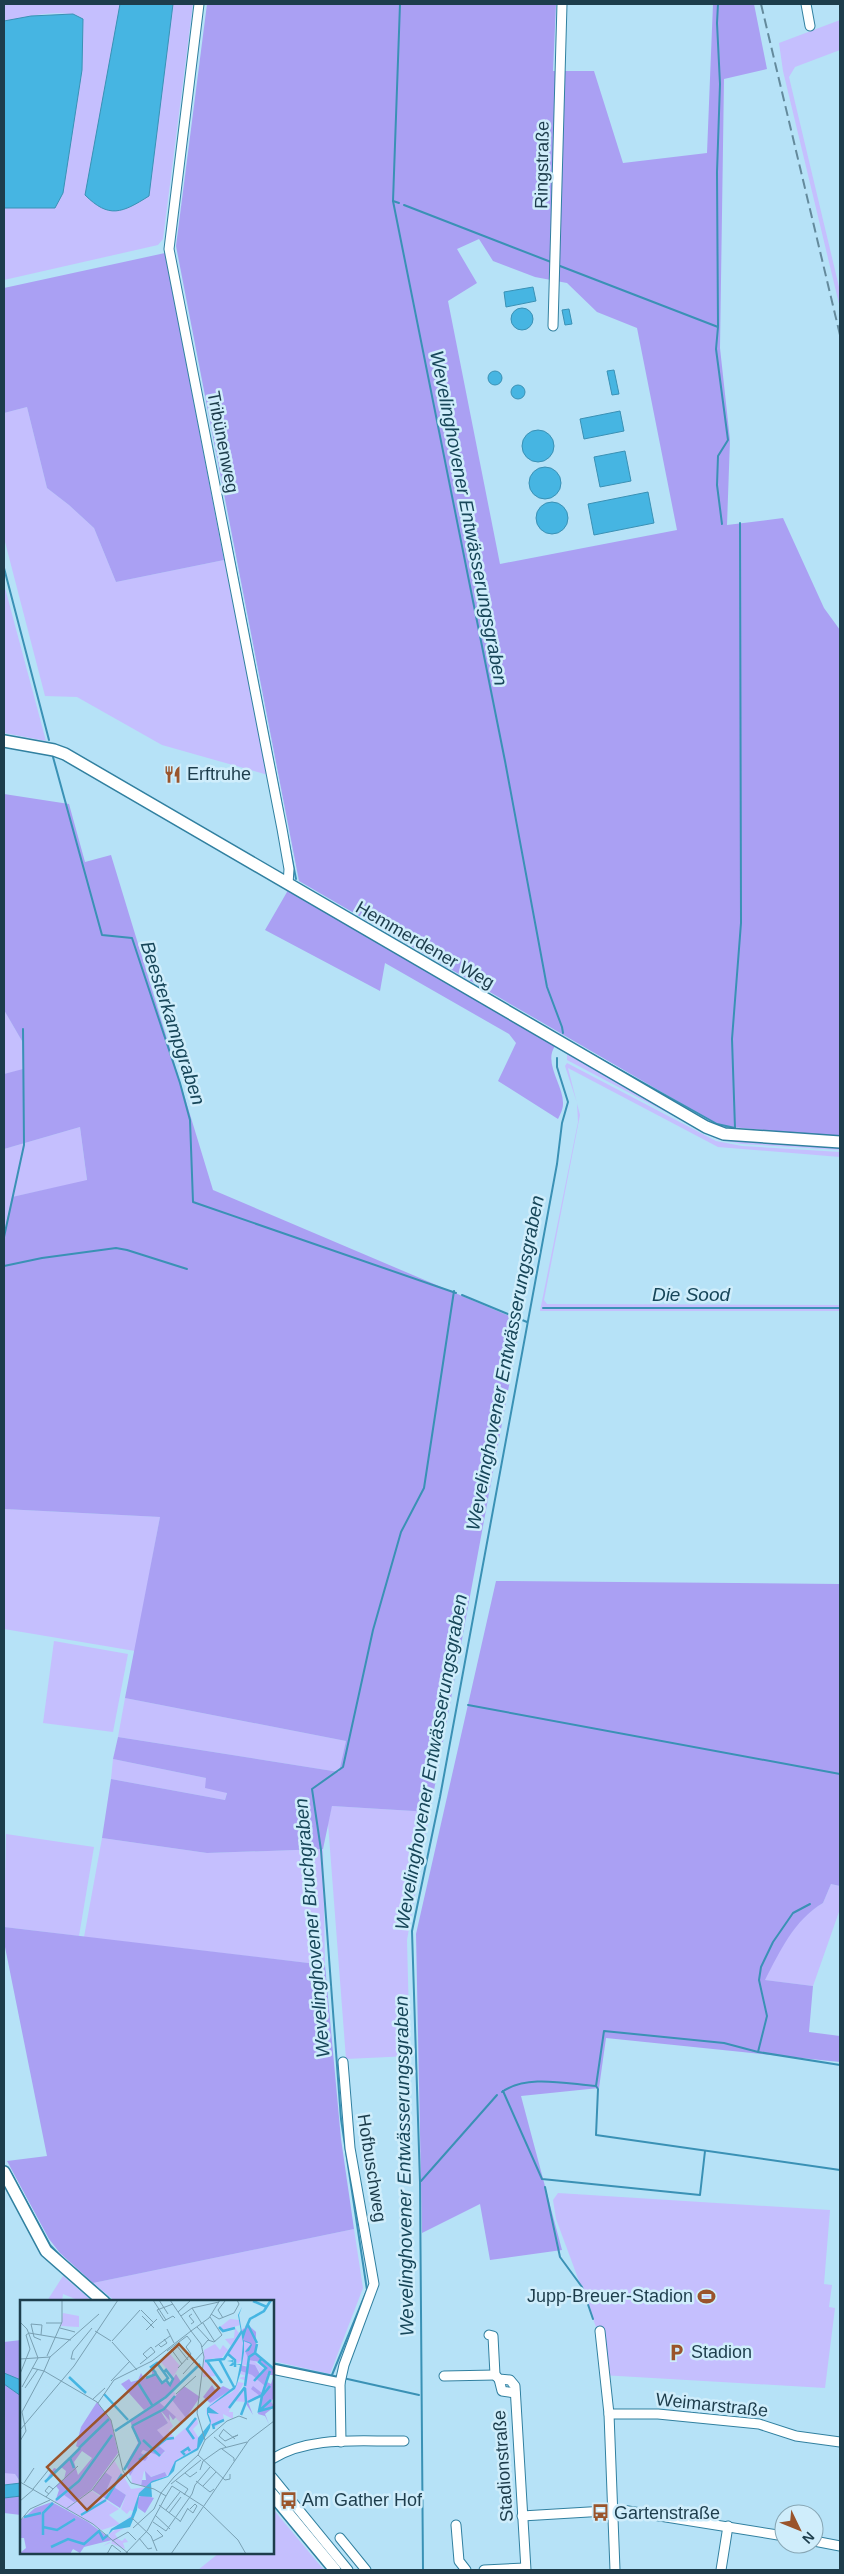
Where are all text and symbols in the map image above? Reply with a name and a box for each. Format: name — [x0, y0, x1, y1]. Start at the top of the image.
street label: Ringstraße — [531, 121, 553, 209]
water label: Wevelinghovener Entwässerungsgraben — [426, 349, 512, 687]
street label: Tribünenweg — [203, 389, 243, 495]
restaurant icon: Erftruhe — [163, 764, 183, 784]
place label: Erftruhe — [187, 764, 251, 784]
street label: Hemmerdener Weg — [352, 897, 498, 993]
water label: Beesterkampgraben — [137, 938, 209, 1108]
water label: Wevelinghovener Entwässerungsgraben — [462, 1194, 548, 1532]
water label: Die Sood — [652, 1284, 732, 1305]
water label: Wevelinghovener Entwässerungsgraben — [391, 1592, 471, 1932]
water label: Wevelinghovener Bruchgraben — [290, 1797, 334, 2059]
water label: Wevelinghovener Entwässerungsgraben — [391, 1995, 417, 2337]
street label: Hofbuschweg — [354, 2113, 390, 2223]
place label: Jupp-Breuer-Stadion — [527, 2286, 693, 2306]
sports icon: Jupp-Breuer-Stadion — [697, 2286, 717, 2306]
inset map — [20, 2300, 274, 2554]
parking icon: Stadion — [667, 2342, 687, 2362]
place label: Stadion — [691, 2342, 752, 2362]
street label: Weimarstraße — [655, 2389, 769, 2421]
street label: Stadionstraße — [489, 2409, 517, 2523]
bus stop icon: Am Gather Hof — [278, 2490, 298, 2510]
place label: Am Gather Hof — [302, 2490, 423, 2510]
bus stop icon: Gartenstraße — [590, 2503, 610, 2523]
place label: Gartenstraße — [614, 2503, 720, 2523]
north arrow — [774, 2504, 824, 2554]
text: N — [799, 2529, 818, 2547]

